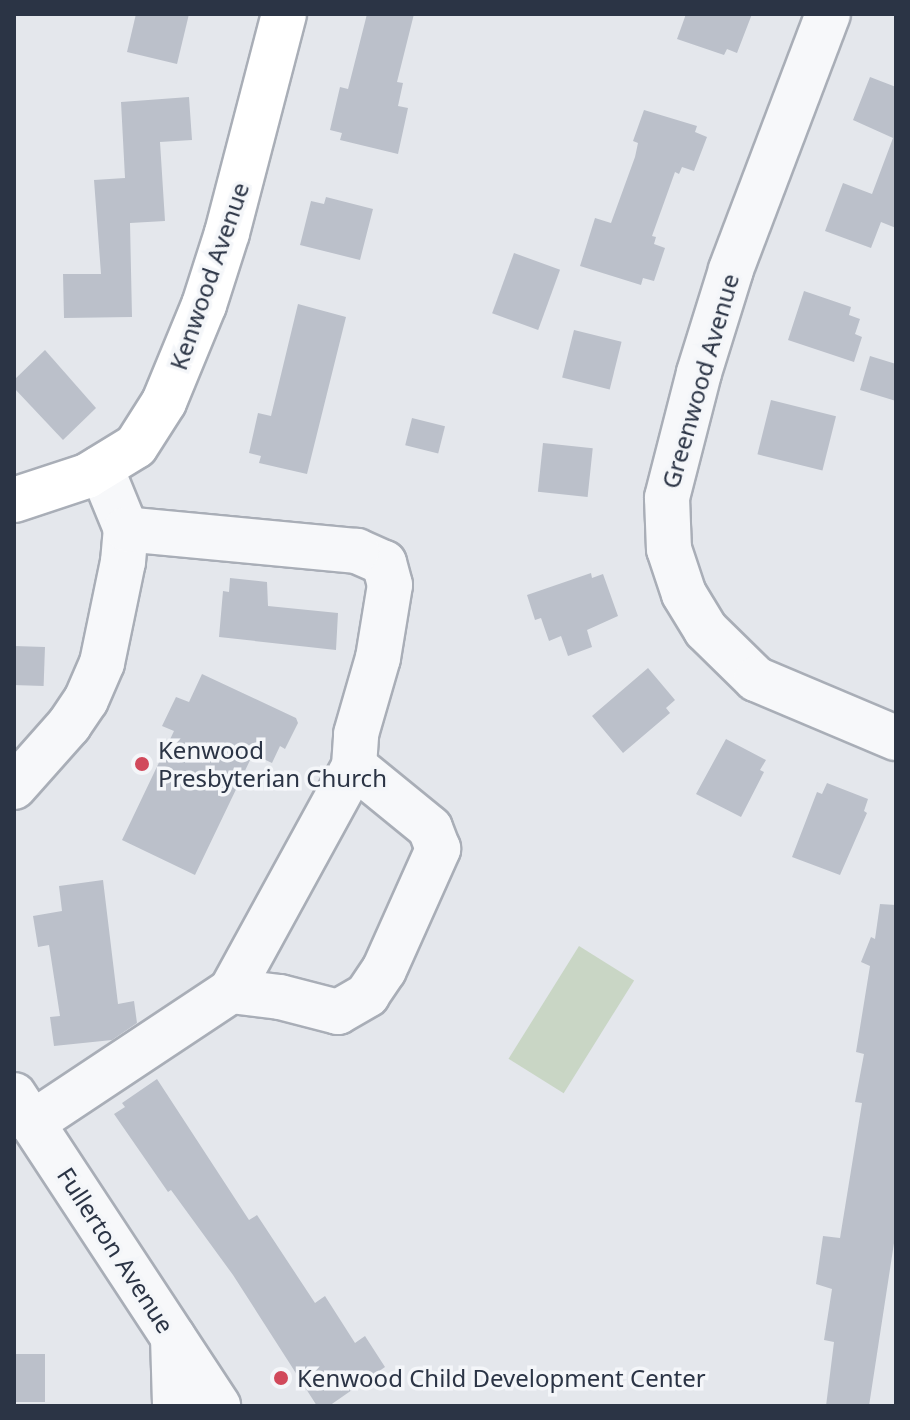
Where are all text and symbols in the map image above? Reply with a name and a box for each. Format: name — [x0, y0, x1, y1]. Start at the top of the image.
street label: Kenwood Avenue — [163, 178, 255, 374]
street label: Greenwood Avenue — [656, 270, 744, 492]
place label: Kenwood Presbyterian Church — [158, 736, 387, 792]
marker: Kenwood Presbyterian Church — [133, 755, 151, 773]
street label: Fullerton Avenue — [52, 1162, 180, 1338]
place label: Kenwood Child Development Center — [297, 1364, 706, 1392]
marker: Kenwood Child Development Center — [272, 1369, 290, 1387]

